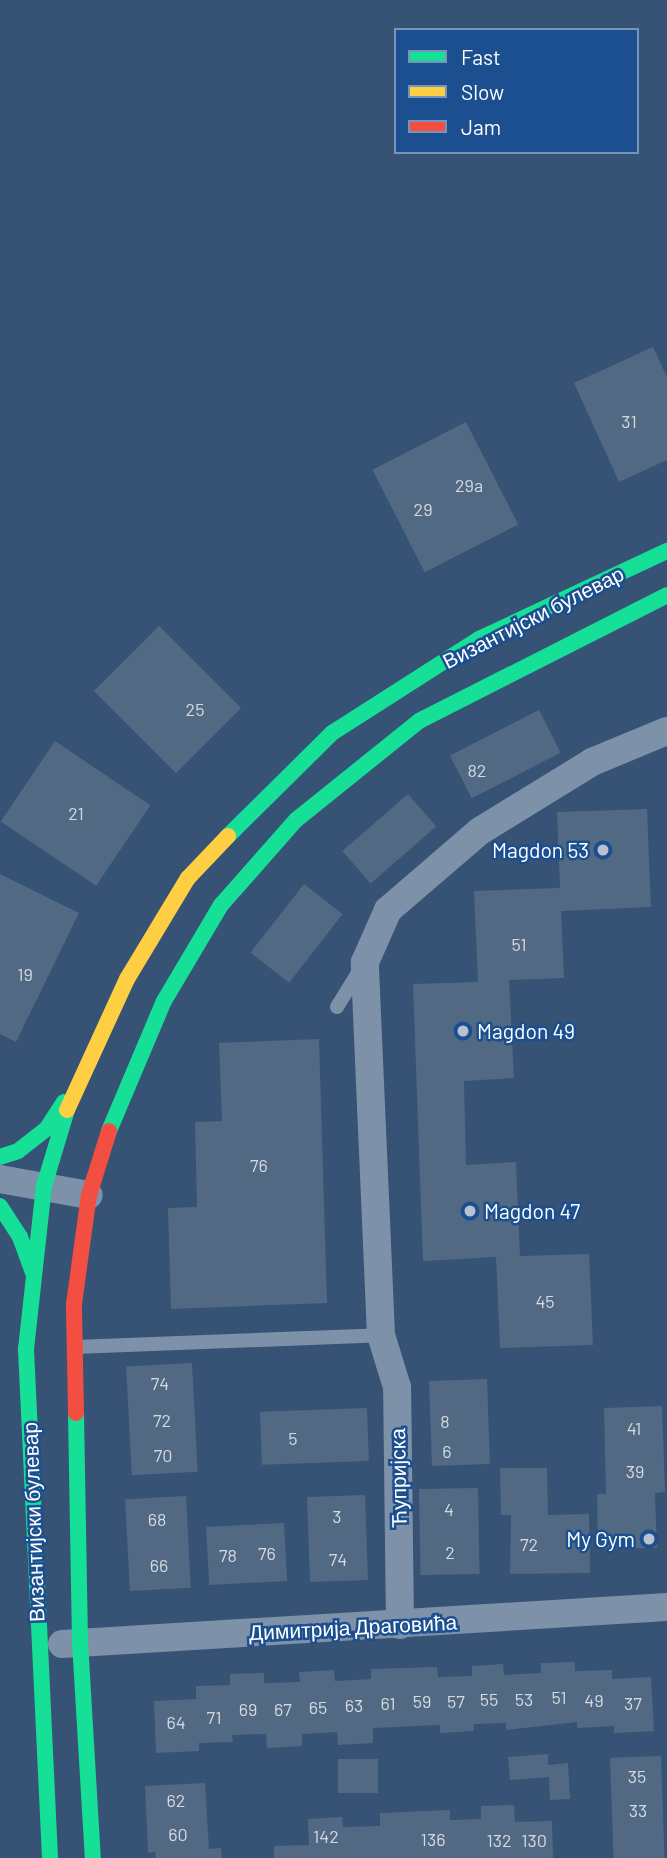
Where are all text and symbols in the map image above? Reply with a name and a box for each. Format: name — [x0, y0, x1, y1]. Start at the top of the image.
legend — [394, 28, 639, 154]
text: Fast — [461, 44, 501, 69]
text: Slow — [461, 79, 504, 104]
text: Jam — [461, 114, 501, 139]
house number: 31 — [621, 410, 637, 432]
house number: 29a — [455, 474, 483, 496]
house number: 29 — [413, 498, 433, 520]
street label: Византијски булевар — [438, 560, 628, 674]
house number: 25 — [186, 698, 204, 720]
house number: 82 — [467, 759, 487, 781]
house number: 21 — [68, 802, 84, 824]
place label: Magdon 53 — [492, 837, 589, 863]
marker: Magdon 53 — [595, 842, 611, 858]
house number: 51 — [511, 933, 527, 955]
house number: 19 — [17, 963, 33, 985]
place label: Magdon 49 — [477, 1018, 575, 1044]
marker: Magdon 49 — [455, 1023, 471, 1039]
house number: 76 — [250, 1154, 268, 1176]
place label: Magdon 47 — [484, 1198, 580, 1224]
marker: Magdon 47 — [462, 1203, 478, 1219]
house number: 45 — [535, 1290, 555, 1312]
house number: 74 — [151, 1372, 169, 1394]
house number: 72 — [153, 1409, 171, 1431]
house number: 8 — [440, 1410, 450, 1432]
house number: 41 — [627, 1417, 641, 1439]
street label: Византијски булевар — [17, 1422, 49, 1622]
house number: 5 — [288, 1427, 298, 1449]
street label: Ћупријска — [385, 1428, 411, 1528]
house number: 6 — [442, 1440, 452, 1462]
house number: 70 — [154, 1444, 172, 1466]
house number: 39 — [626, 1460, 644, 1482]
house number: 4 — [444, 1498, 454, 1520]
house number: 3 — [332, 1505, 342, 1527]
house number: 68 — [148, 1508, 166, 1530]
place label: My Gym — [566, 1526, 635, 1552]
marker: My Gym — [641, 1531, 657, 1547]
house number: 72 — [520, 1533, 538, 1555]
house number: 2 — [445, 1541, 455, 1563]
house number: 76 — [258, 1542, 276, 1564]
house number: 78 — [219, 1544, 237, 1566]
house number: 74 — [329, 1548, 347, 1570]
house number: 66 — [150, 1554, 168, 1576]
street label: Димитрија Драговића — [248, 1609, 458, 1645]
house number: 51 — [551, 1686, 567, 1708]
house number: 55 — [480, 1688, 498, 1710]
house number: 53 — [515, 1688, 533, 1710]
house number: 49 — [584, 1689, 604, 1711]
house number: 59 — [413, 1690, 431, 1712]
house number: 57 — [447, 1690, 465, 1712]
house number: 61 — [380, 1692, 396, 1714]
house number: 37 — [624, 1692, 642, 1714]
house number: 63 — [345, 1694, 363, 1716]
house number: 65 — [309, 1696, 327, 1718]
house number: 69 — [239, 1698, 257, 1720]
house number: 67 — [274, 1698, 292, 1720]
house number: 71 — [207, 1706, 221, 1728]
house number: 64 — [166, 1711, 186, 1733]
house number: 35 — [628, 1765, 646, 1787]
house number: 62 — [167, 1789, 185, 1811]
house number: 33 — [629, 1799, 647, 1821]
house number: 60 — [168, 1823, 188, 1845]
house number: 142 — [313, 1825, 339, 1847]
house number: 136 — [421, 1828, 445, 1850]
house number: 132 — [486, 1829, 512, 1851]
house number: 130 — [521, 1829, 547, 1851]

